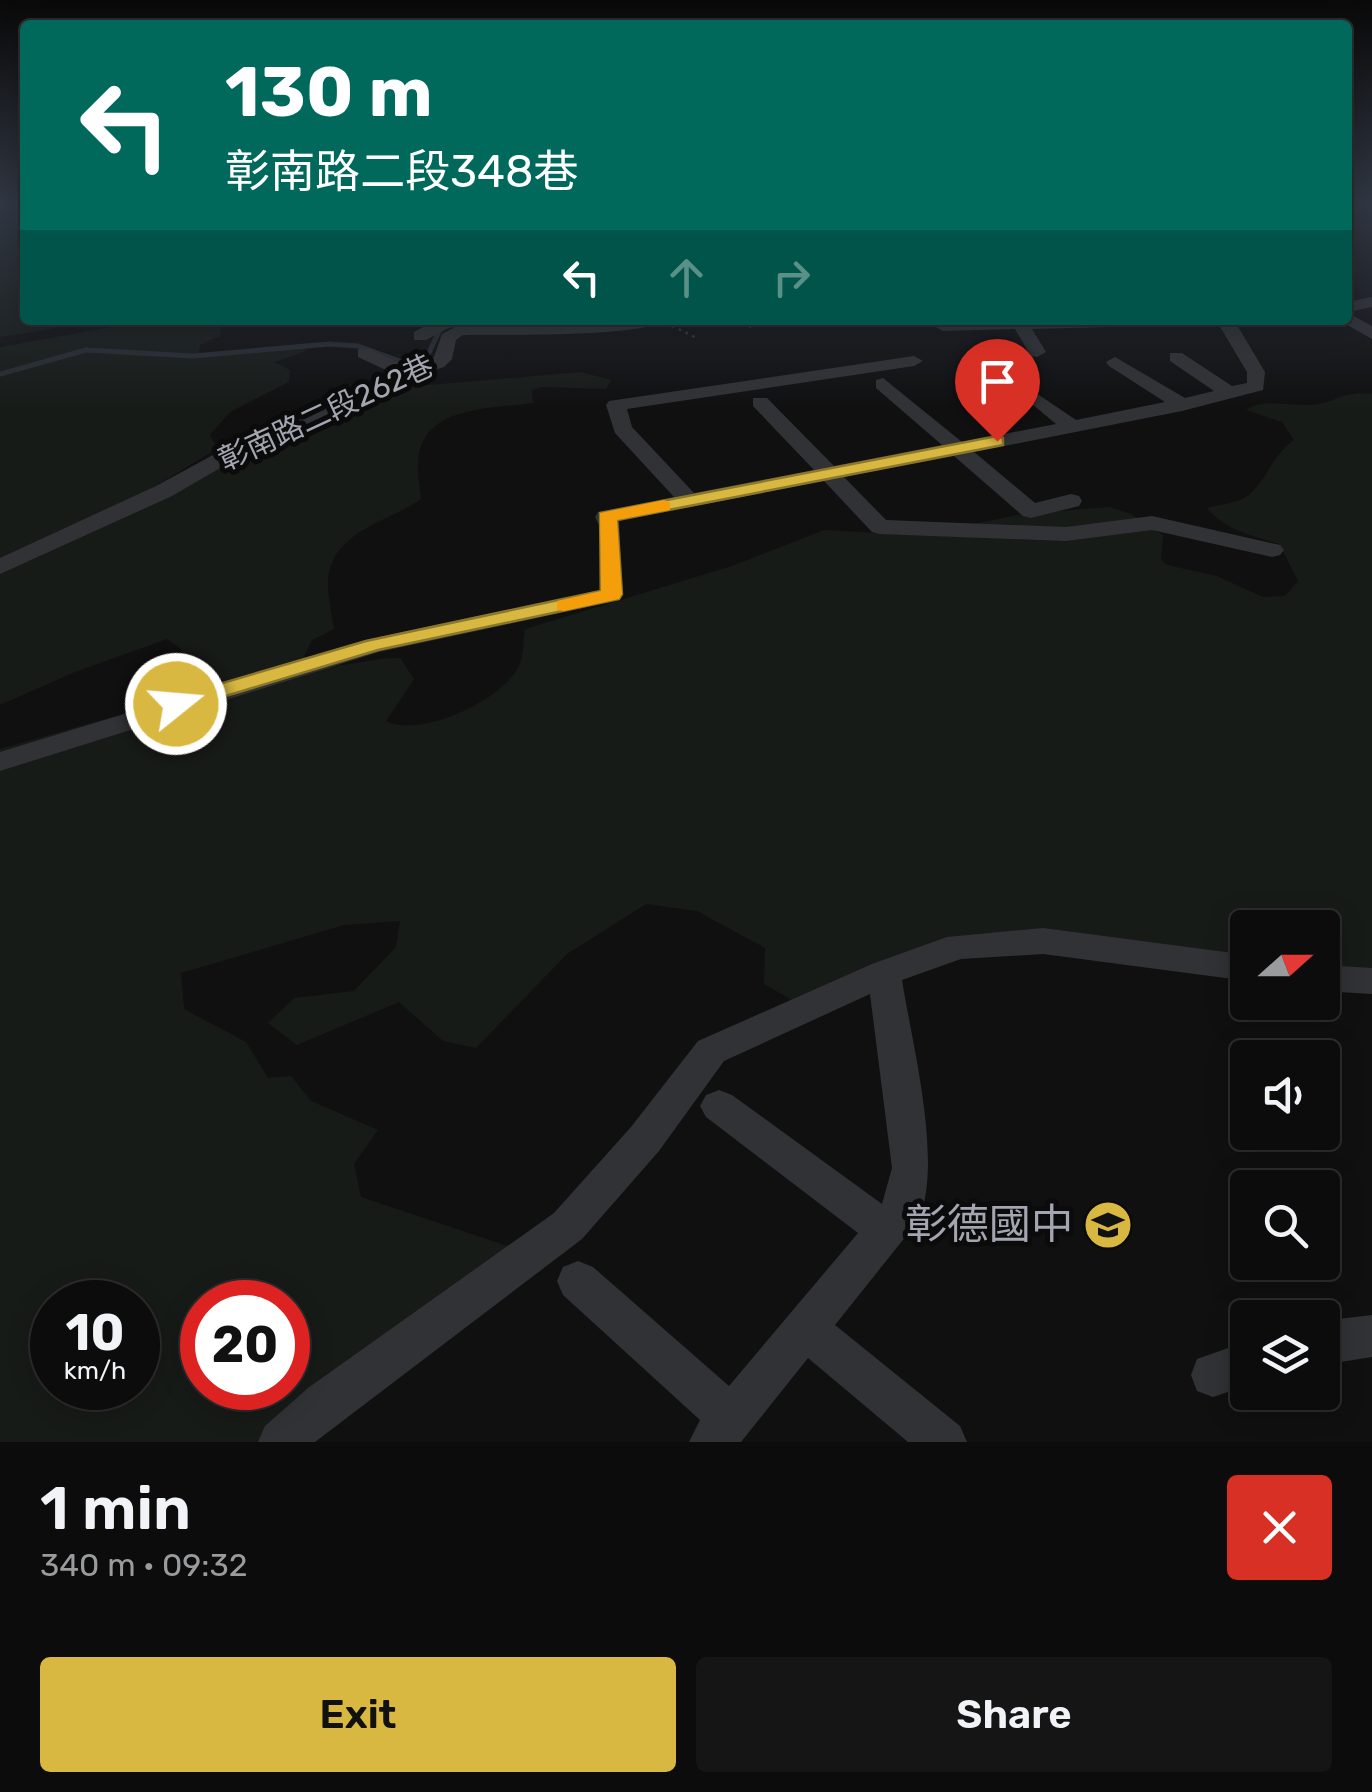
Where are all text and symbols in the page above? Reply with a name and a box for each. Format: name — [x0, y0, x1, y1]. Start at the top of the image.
text: 130 m — [225, 51, 433, 134]
icon: left — [60, 60, 190, 190]
text: 彰南路二段348巷 — [225, 145, 579, 198]
icon: left — [554, 250, 609, 305]
icon: ahead — [659, 250, 714, 305]
icon: right — [764, 250, 819, 305]
pin — [955, 339, 1040, 442]
street label: 彰南路二段262巷 — [213, 347, 439, 479]
icon: arrive — [970, 354, 1025, 409]
position arrow — [124, 652, 228, 756]
north arrow — [1230, 910, 1340, 1020]
map controls — [1230, 910, 1340, 1410]
button: sound — [1230, 1040, 1340, 1150]
button: search — [1230, 1170, 1340, 1280]
school or university icon: 彰德國中 — [1082, 1199, 1134, 1251]
place label: 彰德國中 — [905, 1200, 1073, 1250]
speed limit sign: 20 — [180, 1280, 310, 1410]
button: layers — [1230, 1300, 1340, 1410]
text: 10 — [66, 1303, 124, 1363]
text: km/h — [64, 1356, 126, 1385]
text: 1 min — [40, 1473, 191, 1544]
button: close — [1227, 1475, 1332, 1580]
text: 340 m · 09:32 — [40, 1546, 247, 1584]
button: Exit — [40, 1657, 676, 1772]
button: Share — [696, 1657, 1332, 1772]

